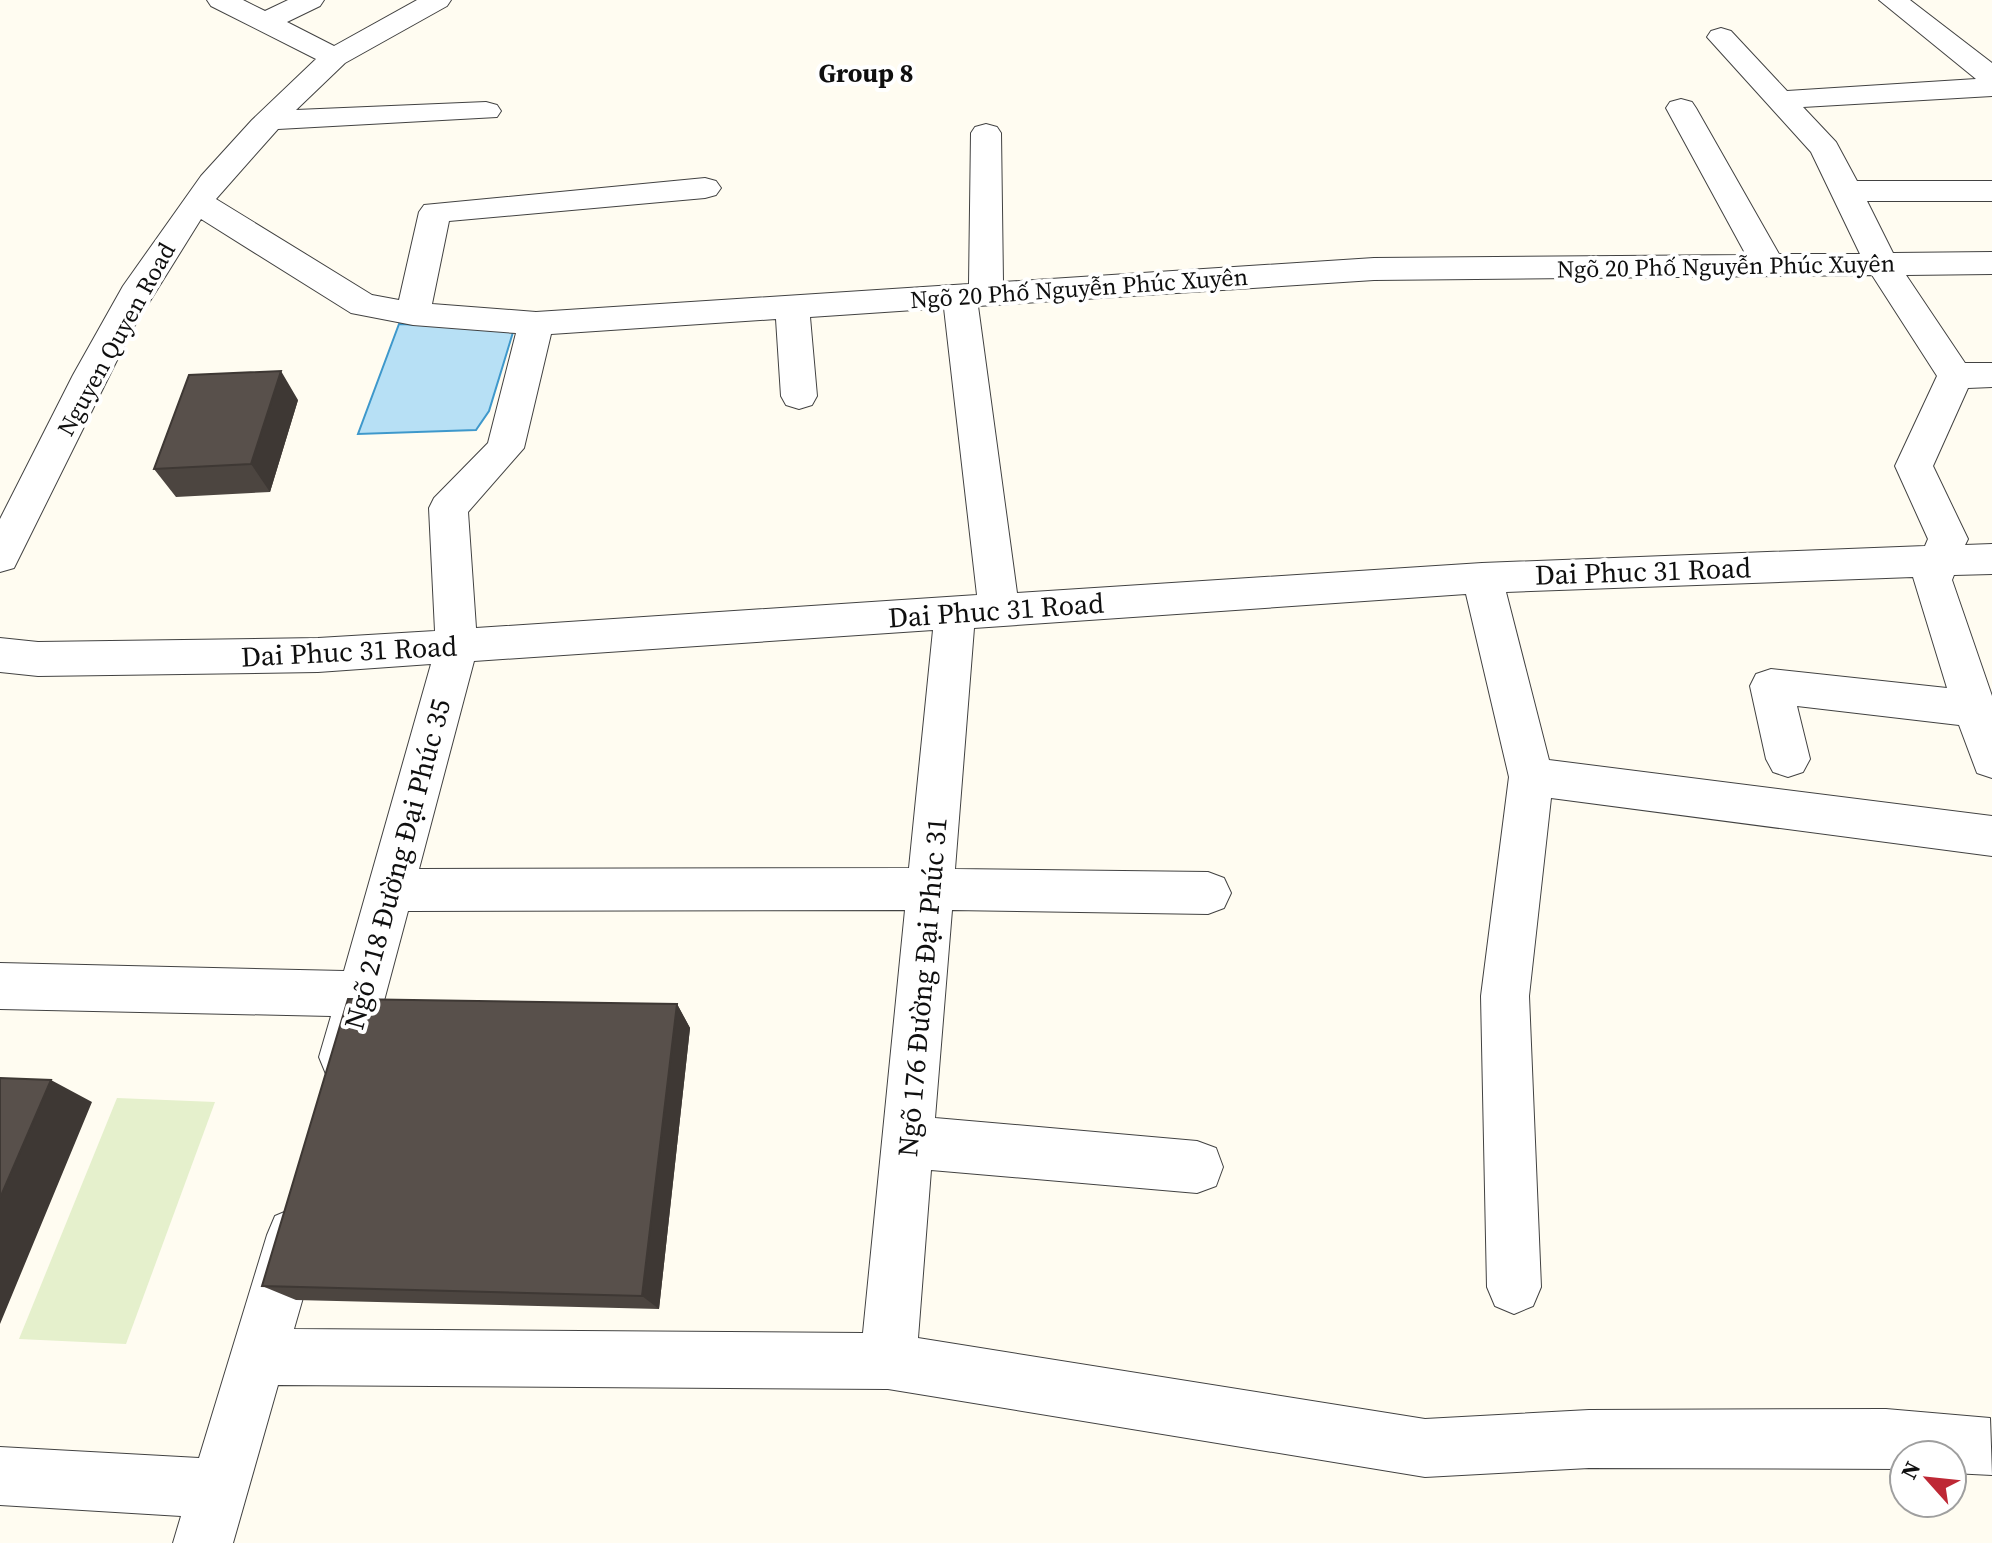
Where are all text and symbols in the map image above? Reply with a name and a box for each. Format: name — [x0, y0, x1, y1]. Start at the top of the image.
district label: Group 8 — [819, 55, 913, 91]
street label: Nguyen Quyen Road — [49, 236, 183, 442]
street label: Ngõ 20 Phố Nguyễn Phúc Xuyên — [1556, 247, 1896, 285]
street label: Ngõ 20 Phố Nguyễn Phúc Xuyên — [909, 260, 1249, 316]
street label: Dai Phuc 31 Road — [1534, 548, 1752, 594]
street label: Dai Phuc 31 Road — [887, 583, 1105, 637]
street label: Dai Phuc 31 Road — [240, 626, 458, 676]
street label: Ngõ 218 Đường Đại Phúc 35 — [335, 695, 459, 1033]
street label: Ngõ 176 Đường Đại Phúc 31 — [888, 816, 956, 1158]
north arrow — [1888, 1439, 1968, 1519]
text: N — [1893, 1456, 1927, 1484]

